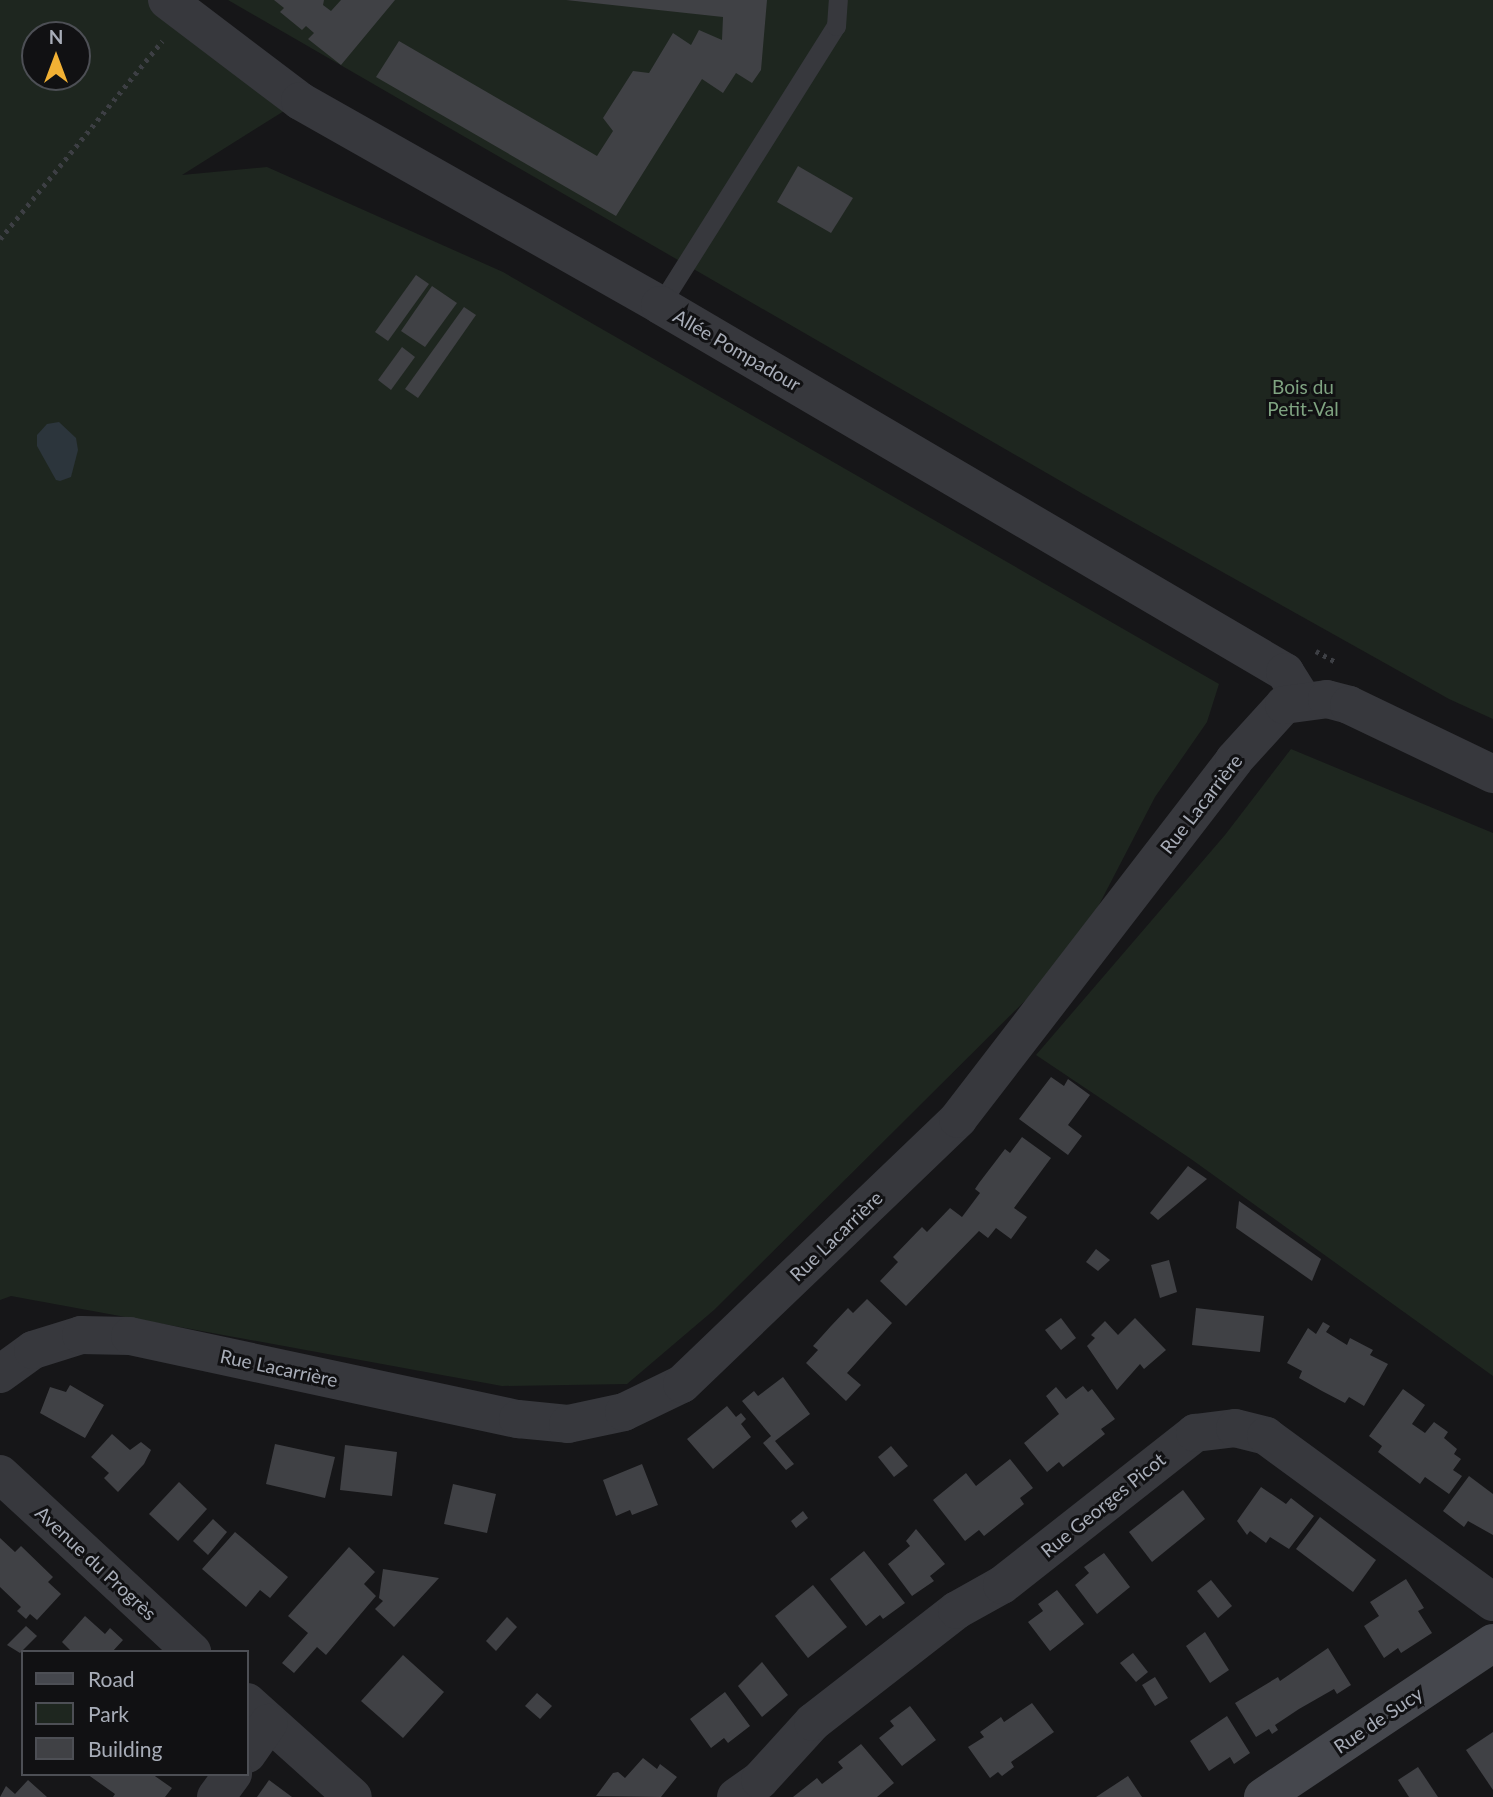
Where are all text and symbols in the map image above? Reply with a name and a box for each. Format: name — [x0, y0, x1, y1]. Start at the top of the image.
north arrow — [21, 21, 91, 91]
text: N — [49, 25, 63, 48]
street label: Allée Pompadour — [669, 304, 805, 396]
park label: Bois du Petit-Val — [1267, 376, 1339, 420]
street label: Rue Lacarrière — [1155, 750, 1247, 858]
street label: Rue Lacarrière — [785, 1186, 887, 1286]
street label: Rue Lacarrière — [218, 1344, 340, 1392]
street label: Rue Georges Picot — [1036, 1448, 1170, 1562]
street label: Avenue du Progrès — [31, 1501, 161, 1625]
legend — [21, 1650, 248, 1776]
text: Road — [88, 1666, 135, 1691]
street label: Rue de Sucy — [1329, 1682, 1427, 1758]
text: Park — [88, 1701, 129, 1726]
text: Building — [88, 1736, 163, 1761]

